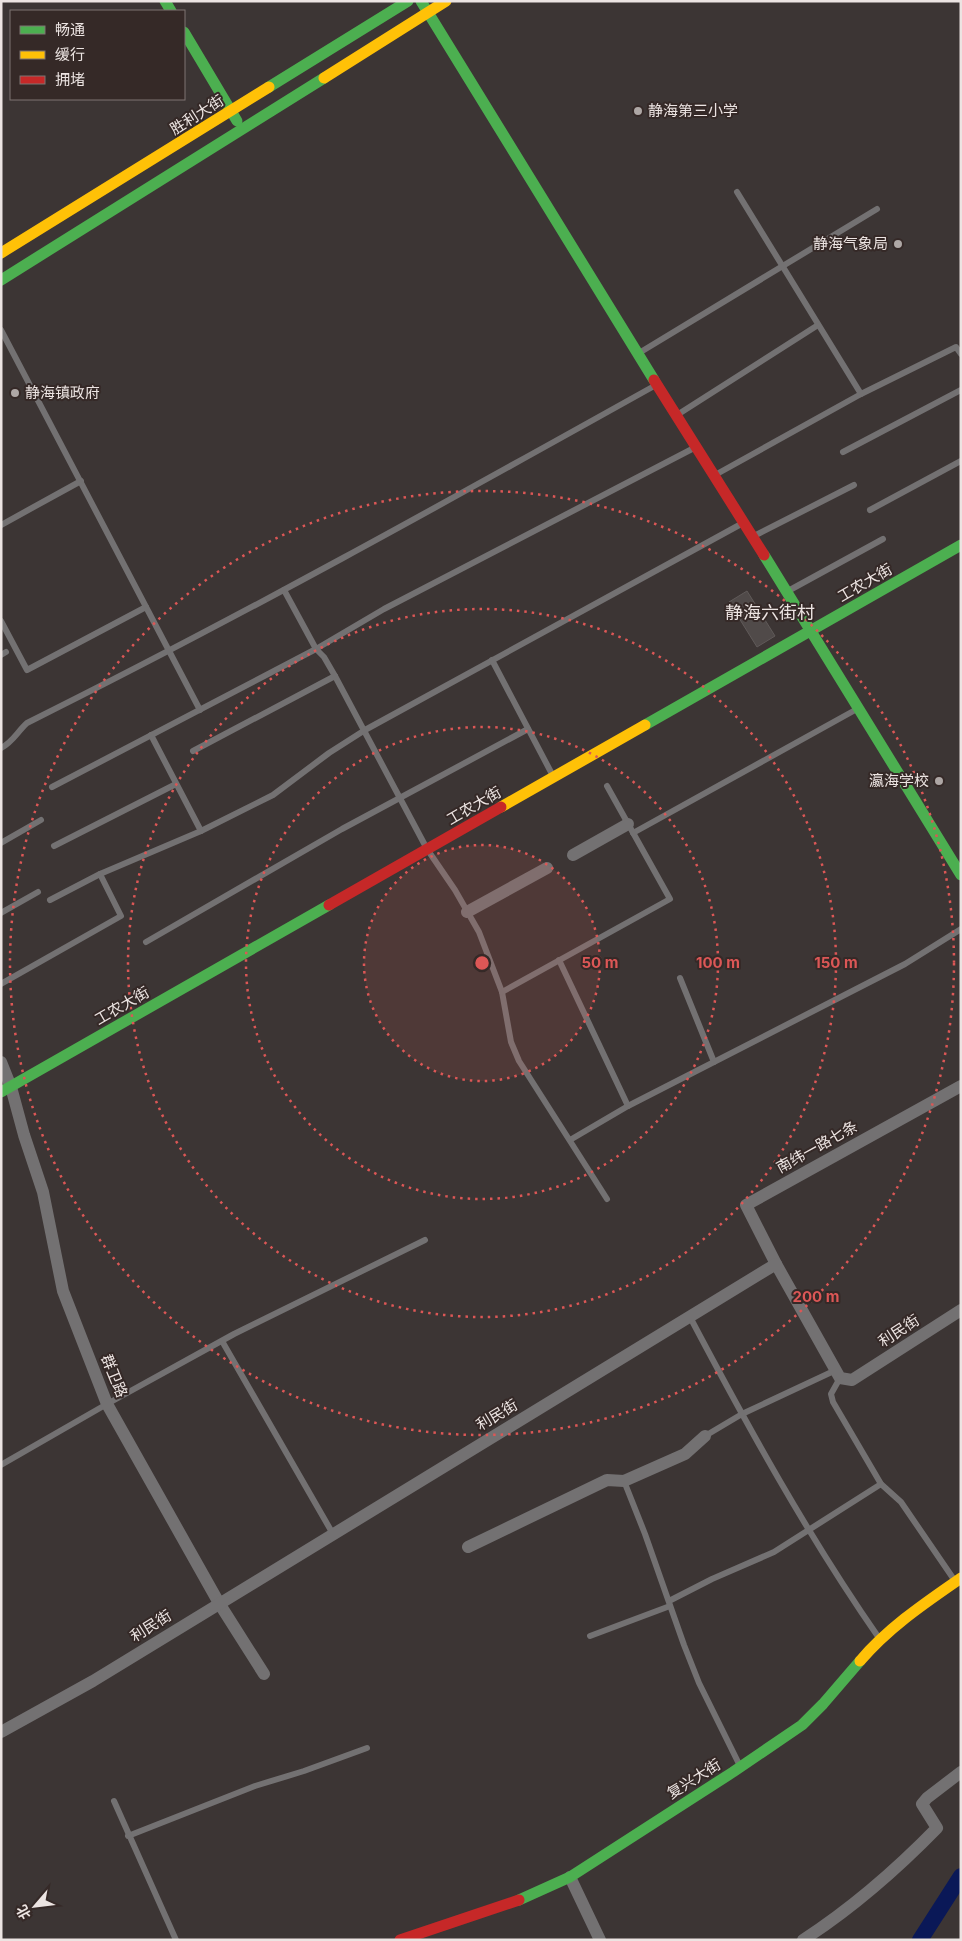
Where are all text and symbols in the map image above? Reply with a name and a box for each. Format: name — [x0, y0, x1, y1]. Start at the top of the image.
legend — [10, 10, 185, 100]
text: 畅通 — [55, 20, 85, 39]
text: 缓行 — [55, 45, 85, 64]
text: 拥堵 — [55, 70, 85, 89]
street label: 胜利大街 — [166, 91, 227, 139]
place label: 静海第三小学 — [648, 101, 738, 120]
marker: 静海第三小学 — [632, 105, 644, 117]
place label: 静海气象局 — [813, 234, 888, 253]
marker: 静海气象局 — [892, 238, 904, 250]
place label: 静海镇政府 — [25, 383, 100, 402]
marker: 静海镇政府 — [9, 387, 21, 399]
street label: 工农大街 — [834, 559, 895, 606]
district label: 静海六街村 — [725, 602, 815, 623]
place label: 瀛海学校 — [869, 771, 929, 790]
marker: 瀛海学校 — [933, 775, 945, 787]
street label: 工农大街 — [443, 782, 504, 829]
text: 50 m — [582, 953, 618, 972]
text: 100 m — [696, 953, 740, 972]
text: 150 m — [814, 953, 858, 972]
centre of rings — [473, 954, 491, 972]
street label: 工农大街 — [91, 982, 152, 1029]
street label: 南纬一路七条 — [773, 1116, 861, 1177]
text: 200 m — [793, 1287, 839, 1306]
street label: 利民街 — [875, 1310, 923, 1351]
street label: 群卫路 — [97, 1351, 132, 1400]
street label: 利民街 — [473, 1395, 521, 1434]
street label: 利民街 — [127, 1606, 175, 1646]
street label: 复兴大街 — [663, 1755, 724, 1803]
north arrow — [10, 1881, 60, 1931]
text: 北 — [12, 1902, 34, 1923]

